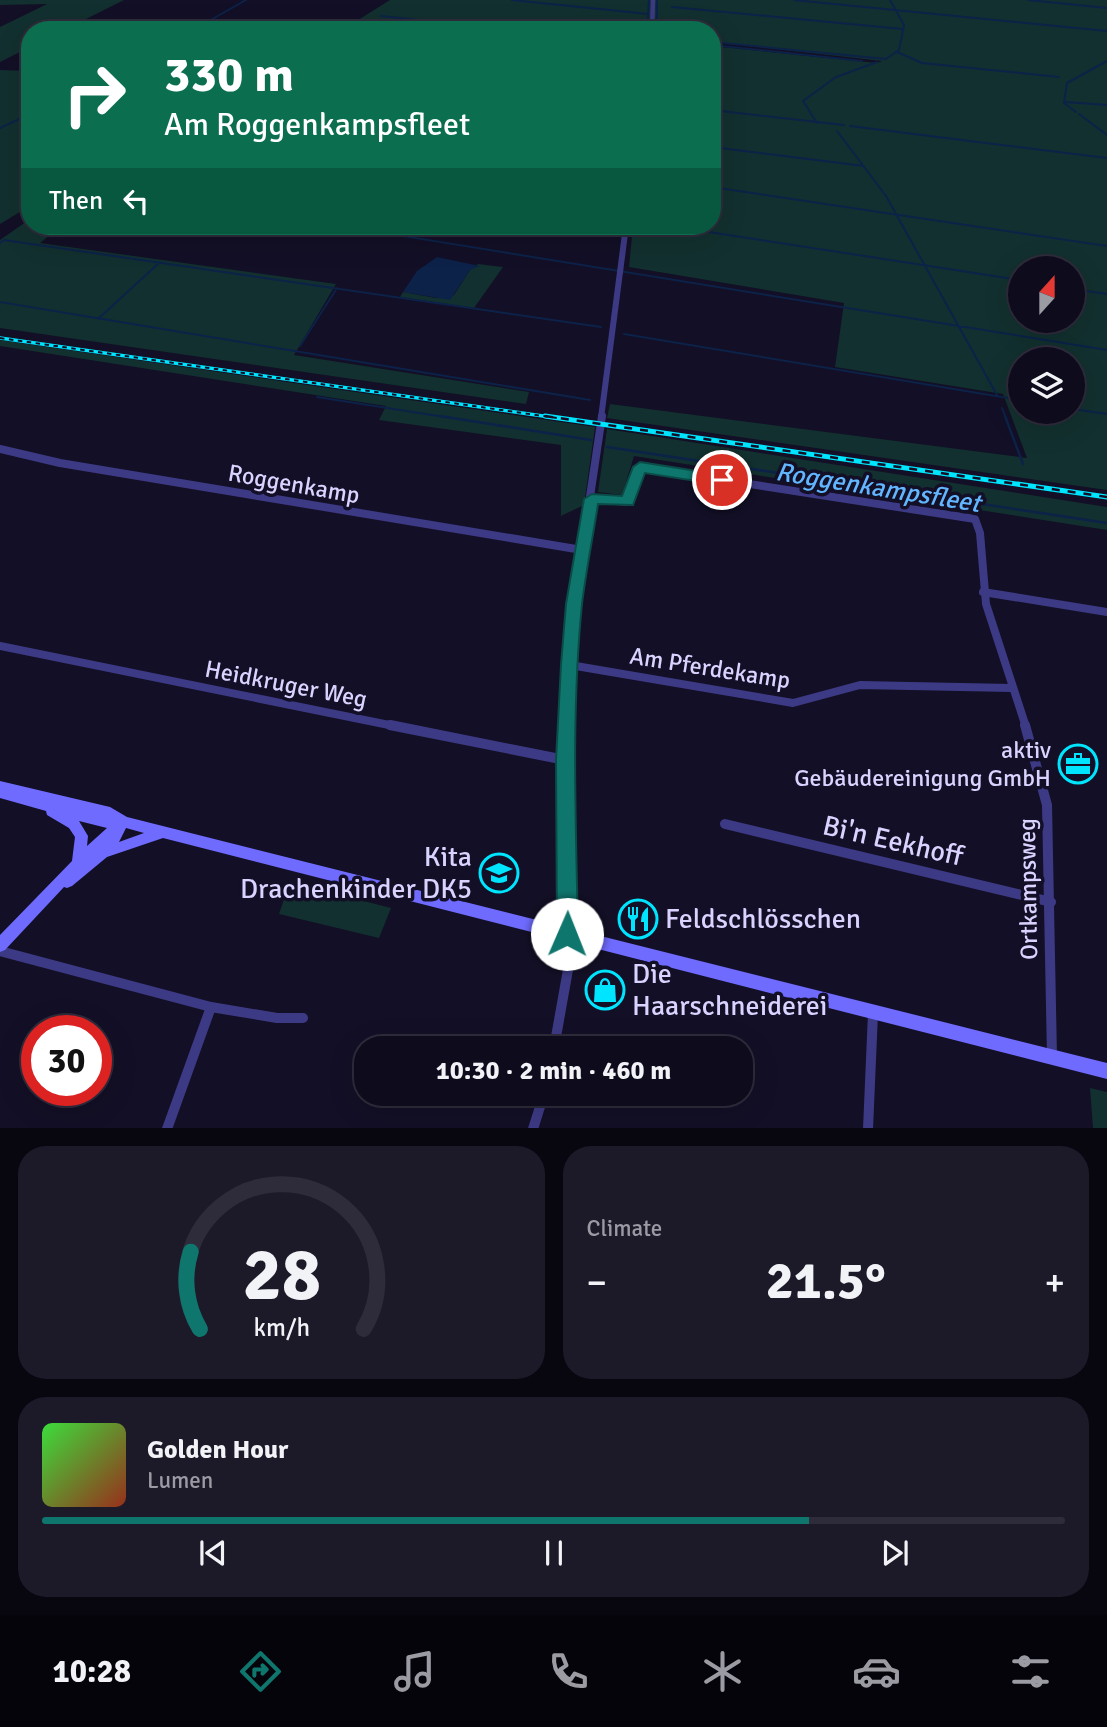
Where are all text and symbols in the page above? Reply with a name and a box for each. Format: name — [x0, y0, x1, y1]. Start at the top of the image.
text: 330 m — [164, 45, 294, 105]
icon: right — [49, 49, 140, 140]
text: Am Roggenkampsfleet — [164, 105, 470, 144]
icon: left — [117, 182, 155, 220]
text: Then — [49, 185, 103, 217]
north arrow — [1008, 256, 1085, 332]
map controls — [1008, 256, 1085, 424]
button: layers — [1008, 347, 1085, 424]
pin — [692, 450, 752, 510]
water label: Roggenkampsfleet — [774, 456, 985, 520]
street label: Roggenkamp — [226, 458, 362, 510]
icon: arrive — [703, 461, 741, 499]
street label: Am Pferdekamp — [628, 641, 792, 695]
street label: Heidkruger Weg — [202, 654, 370, 714]
place label: aktiv Gebäudereinigung GmbH — [794, 735, 1051, 793]
office icon: aktiv Gebäudereinigung GmbH — [1057, 743, 1099, 785]
street label: Bi'n Eekhoff — [820, 808, 967, 874]
street label: Ortkampsweg — [1012, 818, 1044, 960]
place label: Kita Drachenkinder DK5 — [240, 840, 472, 906]
school or university icon: Kita Drachenkinder DK5 — [478, 852, 520, 894]
position arrow — [530, 897, 604, 971]
restaurant icon: Feldschlösschen — [617, 898, 659, 940]
place label: Feldschlösschen — [665, 902, 861, 936]
place label: Die Haarschneiderei — [632, 957, 827, 1023]
shop icon: Die Haarschneiderei — [584, 969, 626, 1011]
speed limit sign: 30 — [21, 1015, 112, 1106]
text: 10:30 · 2 min · 460 m — [436, 1055, 671, 1087]
text: Climate — [587, 1214, 662, 1243]
text: 28 — [242, 1231, 321, 1320]
text: 21.5° — [766, 1249, 886, 1313]
text: − — [587, 1259, 607, 1306]
text: + — [1044, 1259, 1065, 1306]
text: km/h — [253, 1311, 310, 1342]
text: Golden Hour — [147, 1434, 288, 1466]
text: Lumen — [147, 1466, 213, 1495]
icon: previous — [194, 1534, 232, 1572]
icon: pause — [535, 1534, 573, 1572]
icon: next — [876, 1534, 914, 1572]
icon: directions — [236, 1647, 285, 1696]
icon: music — [390, 1647, 439, 1696]
icon: phone — [544, 1647, 593, 1696]
icon: climate — [698, 1647, 747, 1696]
icon: car — [852, 1647, 901, 1696]
icon: filters — [1006, 1647, 1055, 1696]
text: 10:28 — [52, 1652, 131, 1691]

